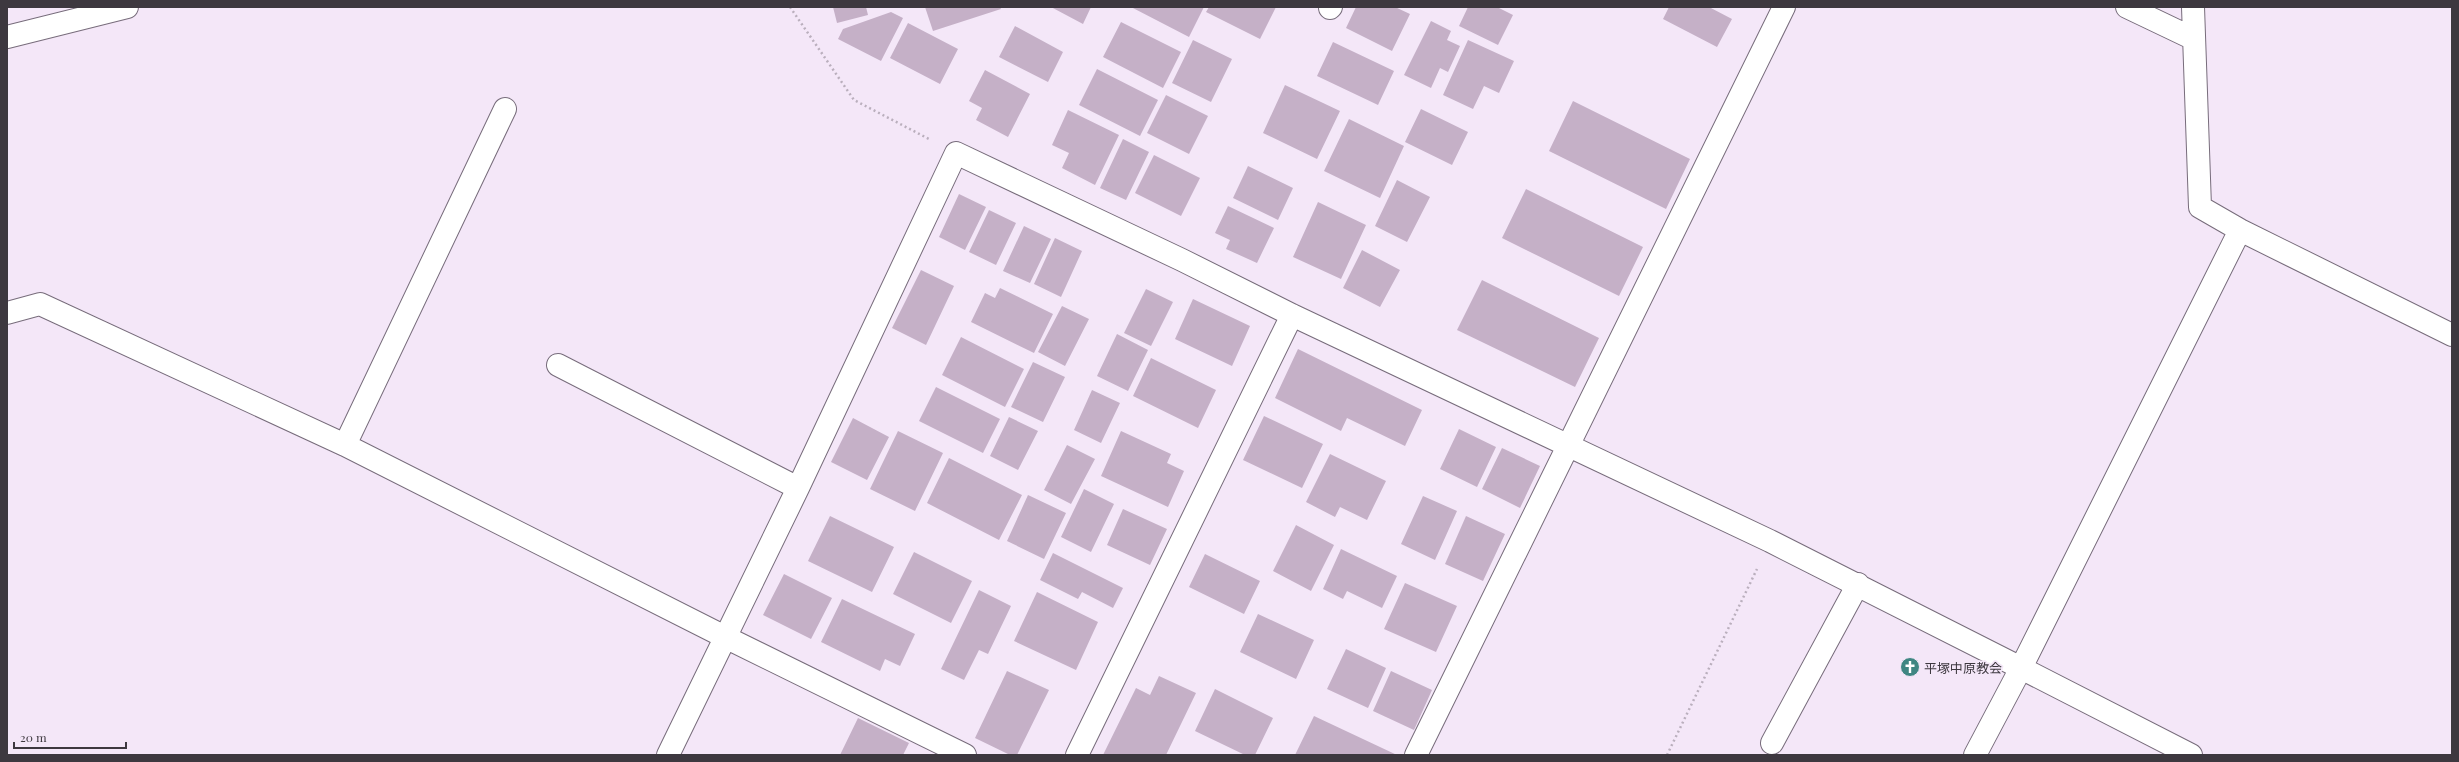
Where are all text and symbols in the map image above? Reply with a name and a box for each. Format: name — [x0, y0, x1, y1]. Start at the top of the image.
church icon: 平塚中原教会 — [1899, 656, 1921, 678]
place label: 平塚中原教会 — [1924, 659, 2002, 676]
scale bar — [14, 724, 126, 750]
text: 20 m — [20, 729, 47, 745]

